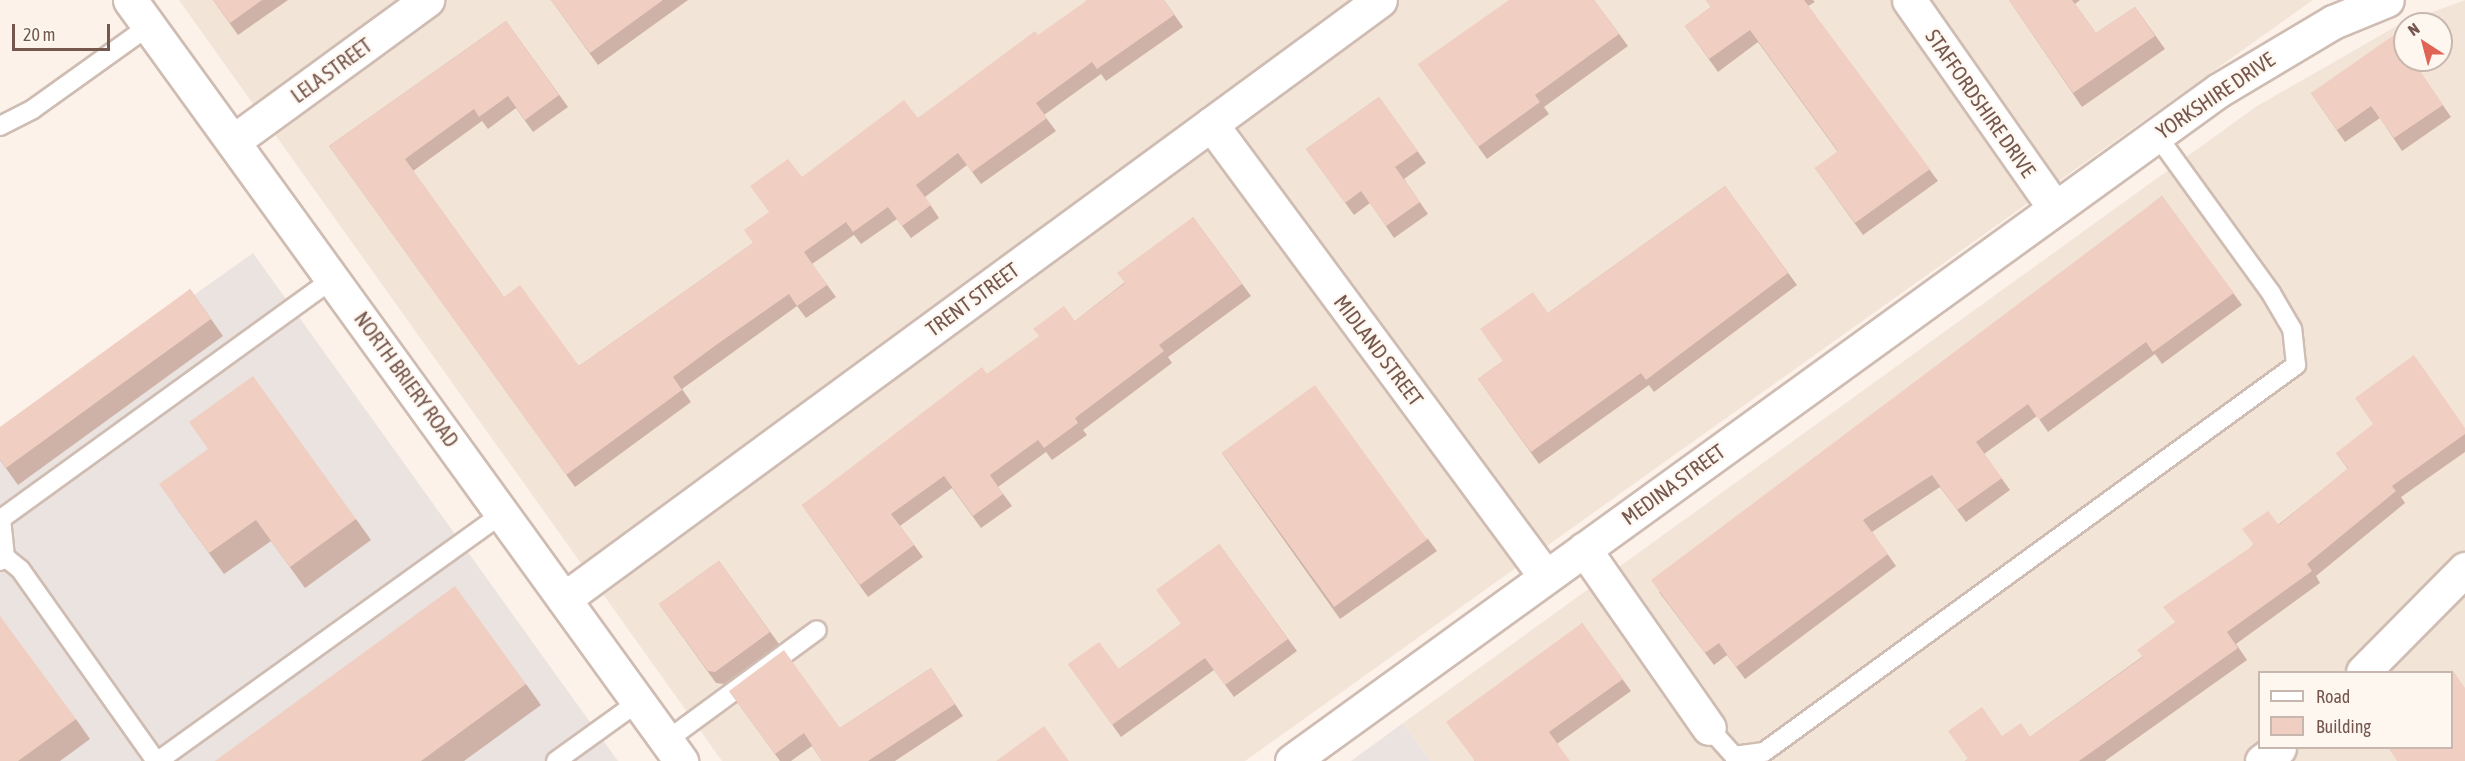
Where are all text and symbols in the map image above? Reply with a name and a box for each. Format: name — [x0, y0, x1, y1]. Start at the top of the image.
scale bar — [15, 12, 112, 50]
north arrow — [2393, 12, 2453, 72]
text: N — [2404, 19, 2423, 39]
text: 20 m — [23, 24, 55, 45]
street label: STAFFORDSHIRE DRIVE — [1921, 24, 2041, 182]
street label: LELA STREET — [286, 32, 376, 108]
street label: YORKSHIRE DRIVE — [2151, 46, 2279, 144]
street label: TRENT STREET — [921, 257, 1023, 341]
street label: MIDLAND STREET — [1329, 290, 1429, 410]
street label: NORTH BRIERY ROAD — [349, 306, 465, 452]
street label: MEDINA STREET — [1617, 438, 1729, 530]
legend — [2258, 671, 2453, 749]
text: Road — [2316, 686, 2350, 707]
text: Building — [2316, 716, 2371, 737]

